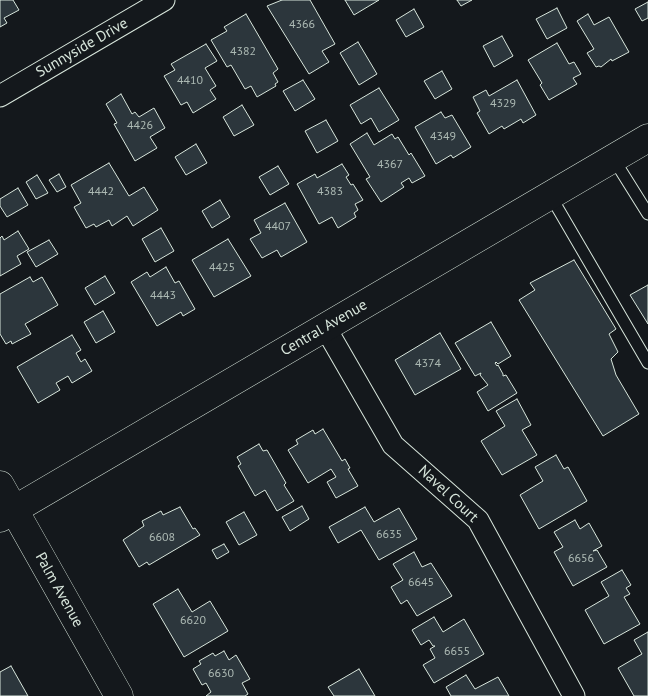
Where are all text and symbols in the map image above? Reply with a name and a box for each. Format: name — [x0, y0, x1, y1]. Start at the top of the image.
street label: Sunnyside Drive — [33, 14, 131, 82]
house number: 4366 — [289, 18, 315, 32]
house number: 4382 — [230, 45, 256, 59]
house number: 4410 — [177, 74, 203, 88]
house number: 4329 — [490, 97, 516, 111]
house number: 4426 — [127, 119, 153, 133]
house number: 4349 — [430, 130, 456, 144]
house number: 4367 — [377, 158, 403, 172]
house number: 4442 — [88, 185, 114, 199]
house number: 4383 — [317, 185, 343, 199]
house number: 4407 — [265, 220, 291, 234]
house number: 4425 — [209, 261, 235, 275]
house number: 4443 — [150, 289, 176, 303]
street label: Central Avenue — [278, 296, 370, 360]
house number: 4374 — [415, 357, 441, 371]
street label: Navel Court — [414, 462, 482, 526]
house number: 6635 — [376, 528, 402, 542]
house number: 6608 — [149, 531, 175, 545]
street label: Palm Avenue — [31, 549, 87, 631]
house number: 6656 — [568, 552, 594, 566]
house number: 6645 — [408, 576, 434, 590]
house number: 6620 — [180, 614, 206, 628]
house number: 6655 — [444, 645, 470, 659]
house number: 6630 — [208, 667, 234, 681]

